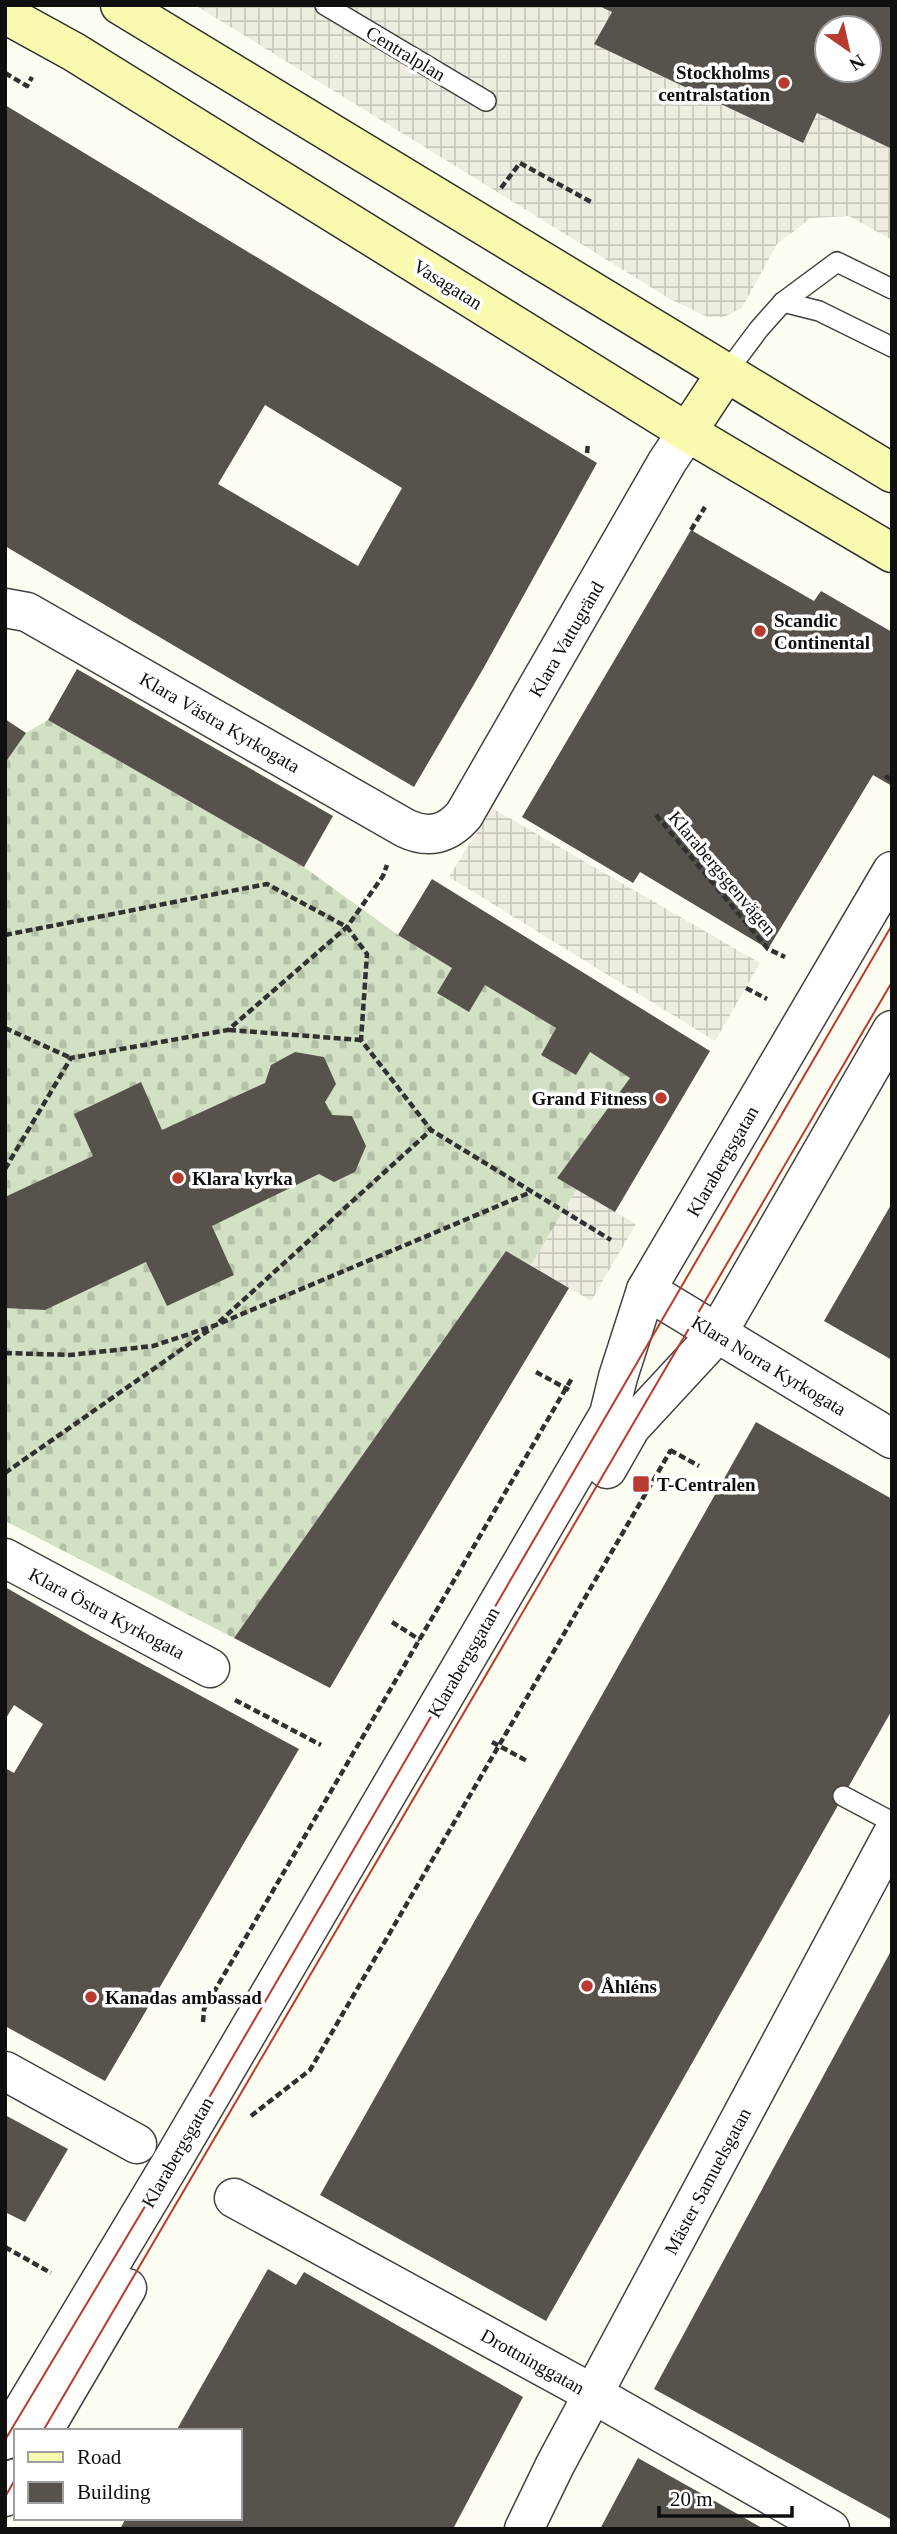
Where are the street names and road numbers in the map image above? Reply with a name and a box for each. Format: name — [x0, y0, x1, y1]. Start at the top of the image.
street label: Centralplan — [362, 22, 450, 86]
street label: Vasagatan — [410, 255, 486, 314]
street label: Klara Vattugränd — [525, 577, 608, 701]
street label: Klara Västra Kyrkogata — [136, 668, 304, 777]
street label: Klarabergsgenvägen — [664, 807, 781, 940]
street label: Klarabergsgatan — [682, 1102, 763, 1220]
street label: Klara Norra Kyrkogata — [688, 1311, 850, 1420]
street label: Klara Östra Kyrkogata — [25, 1564, 189, 1664]
street label: Klarabergsgatan — [423, 1603, 504, 1721]
street label: Klarabergsgatan — [137, 2093, 218, 2211]
street label: Mäster Samuelsgatan — [660, 2104, 755, 2258]
street label: Drottninggatan — [477, 2324, 589, 2399]

